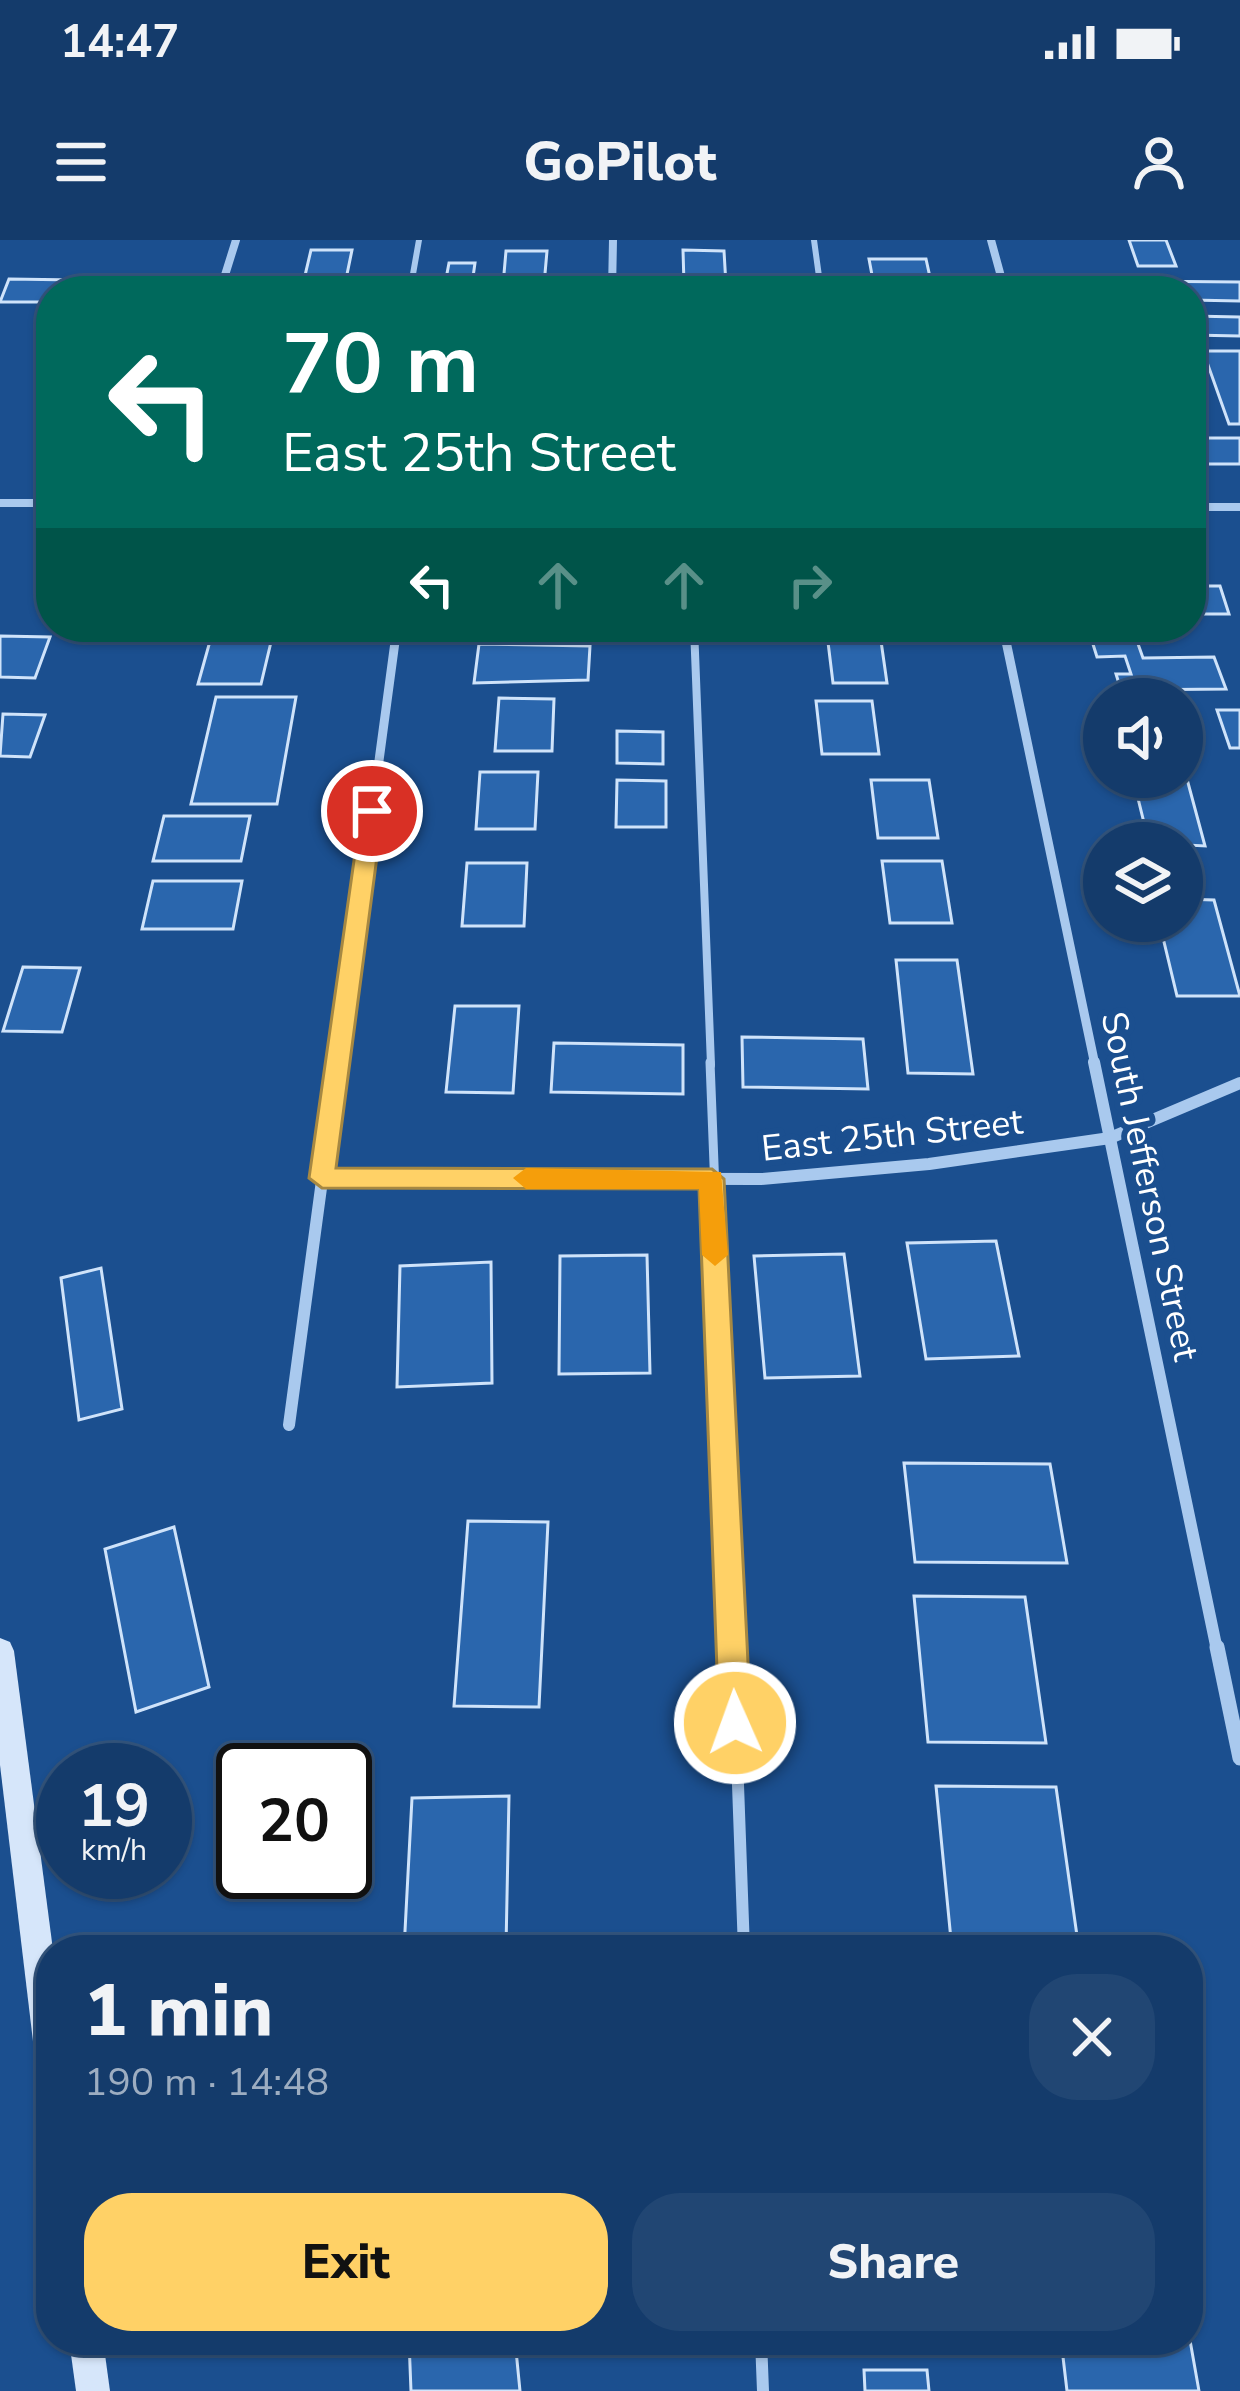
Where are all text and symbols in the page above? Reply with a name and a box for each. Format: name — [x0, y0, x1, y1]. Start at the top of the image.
text: 14:47 — [60, 12, 179, 73]
text: GoPilot — [523, 125, 717, 199]
icon: menu — [48, 129, 114, 195]
icon: person — [1126, 129, 1192, 195]
text: 70 m — [282, 307, 479, 422]
icon: left — [84, 324, 240, 480]
text: East 25th Street — [282, 416, 676, 490]
icon: left — [399, 552, 465, 618]
icon: ahead — [525, 552, 591, 618]
icon: ahead — [651, 552, 717, 618]
icon: right — [777, 552, 843, 618]
map controls — [1083, 678, 1203, 942]
button: sound — [1083, 678, 1203, 798]
pin — [321, 760, 423, 862]
icon: arrive — [339, 778, 405, 844]
button: layers — [1083, 822, 1203, 942]
street label: South Jefferson Street — [1089, 1007, 1211, 1366]
street label: East 25th Street — [759, 1097, 1026, 1174]
position arrow — [672, 1660, 798, 1786]
speed limit sign: 20 — [216, 1743, 372, 1899]
text: 19 — [78, 1765, 150, 1847]
text: km/h — [81, 1830, 147, 1871]
text: 1 min — [84, 1962, 273, 2060]
button: close — [1029, 1974, 1155, 2100]
text: 190 m · 14:48 — [84, 2056, 329, 2109]
button: Exit — [84, 2193, 608, 2331]
button: Share — [632, 2193, 1155, 2331]

